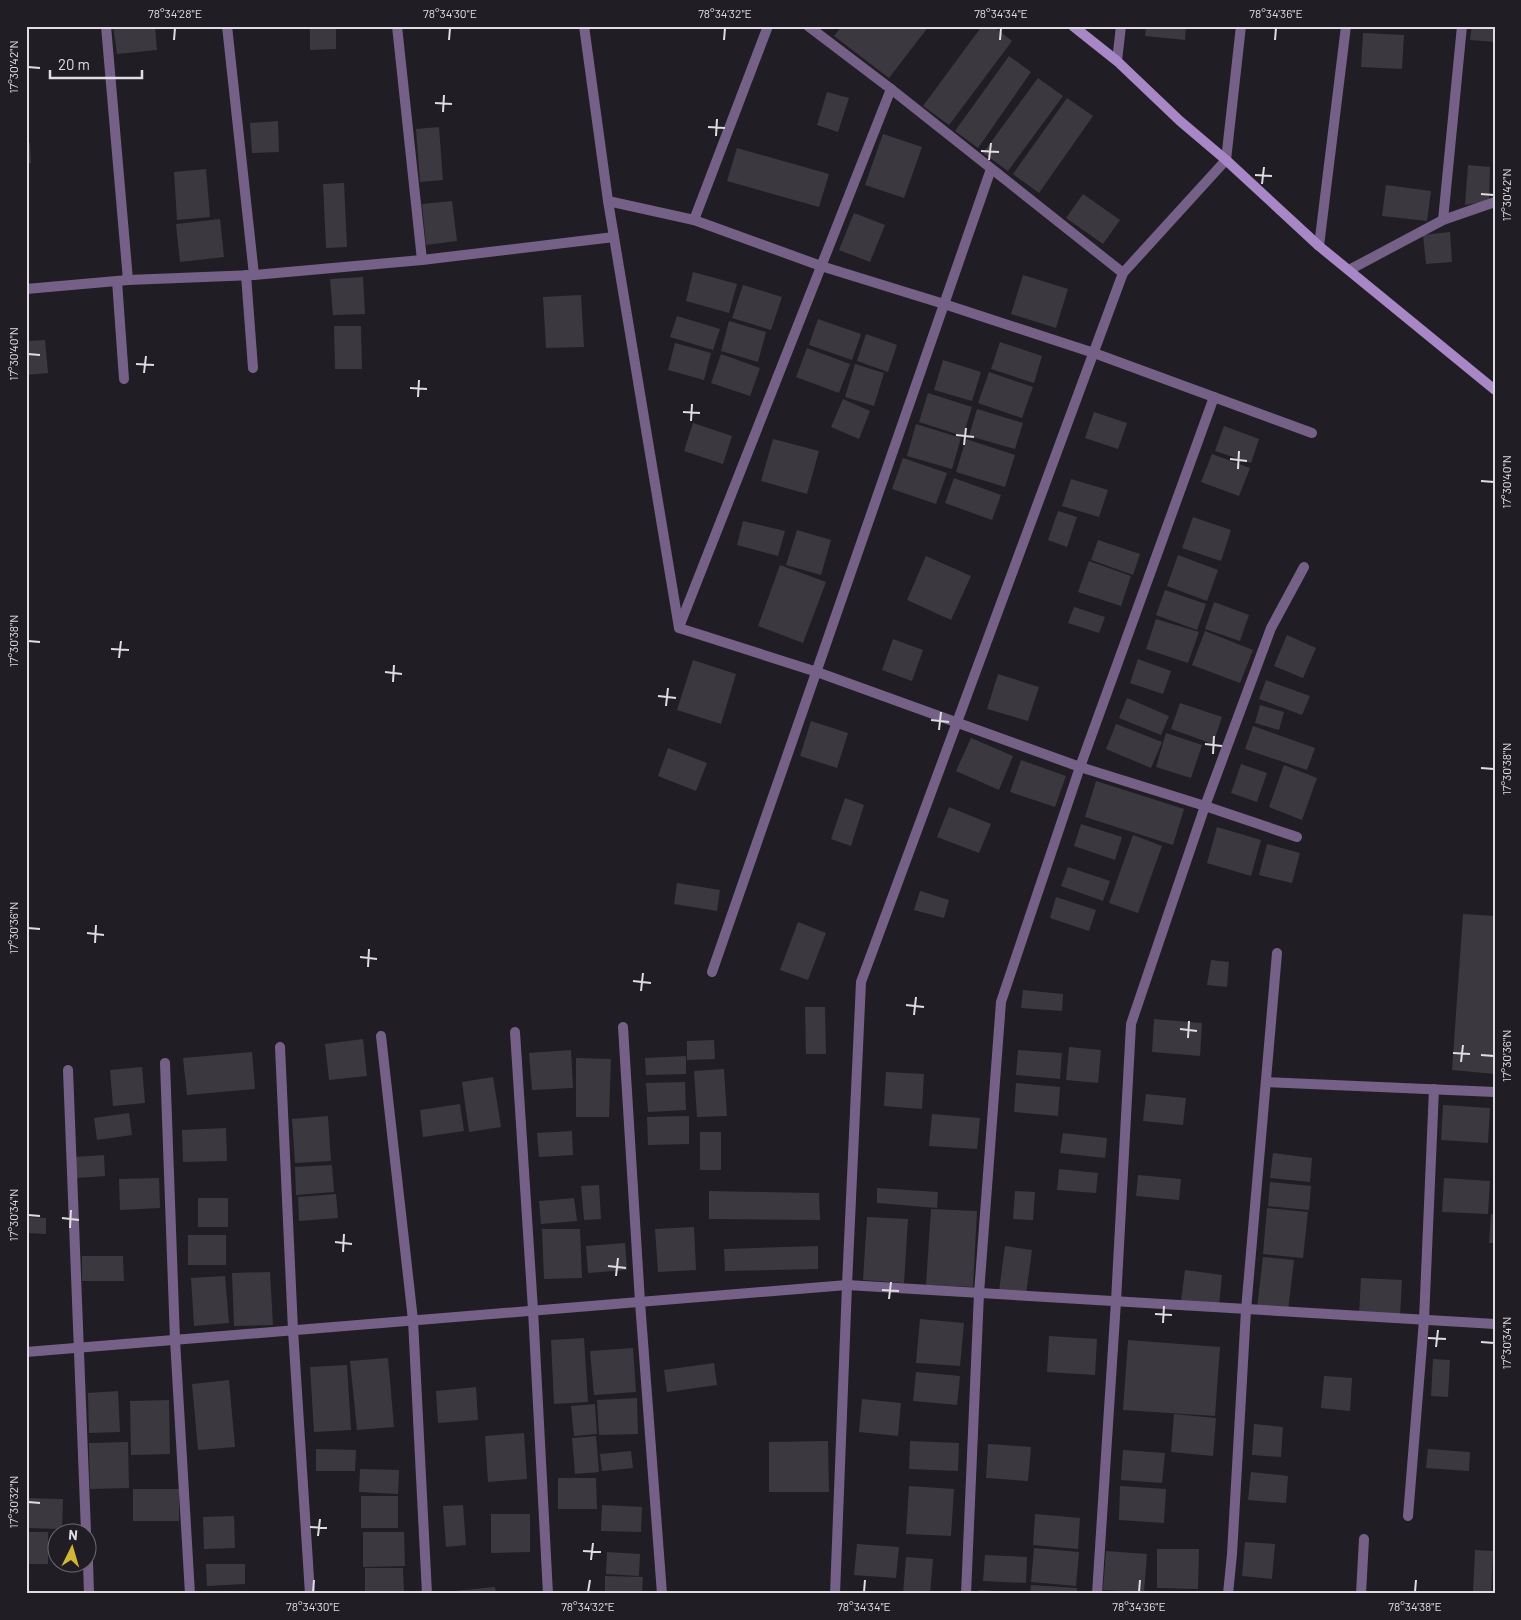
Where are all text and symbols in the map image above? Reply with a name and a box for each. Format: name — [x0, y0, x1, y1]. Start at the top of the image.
text: 78°34'28"E — [148, 6, 202, 20]
text: 78°34'30"E — [423, 6, 477, 20]
text: 78°34'32"E — [698, 6, 752, 20]
text: 78°34'34"E — [974, 6, 1028, 20]
text: 78°34'36"E — [1249, 6, 1303, 20]
text: 17°30'42"N — [6, 40, 20, 94]
scale bar — [50, 48, 142, 80]
text: 20 m — [58, 55, 90, 73]
text: 17°30'42"N — [1499, 168, 1513, 222]
text: 17°30'40"N — [6, 327, 20, 381]
text: 17°30'40"N — [1499, 455, 1513, 509]
text: 17°30'38"N — [6, 615, 20, 667]
text: 17°30'38"N — [1499, 743, 1513, 795]
text: 17°30'36"N — [6, 902, 20, 954]
text: 17°30'36"N — [1499, 1030, 1513, 1082]
text: 17°30'34"N — [6, 1189, 20, 1241]
text: 17°30'34"N — [1499, 1317, 1513, 1369]
text: 17°30'32"N — [6, 1476, 20, 1528]
north arrow — [48, 1522, 98, 1572]
text: N — [68, 1526, 79, 1543]
text: 78°34'30"E — [286, 1599, 340, 1613]
text: 78°34'32"E — [561, 1599, 615, 1613]
text: 78°34'34"E — [837, 1599, 891, 1613]
text: 78°34'36"E — [1112, 1599, 1166, 1613]
text: 78°34'38"E — [1388, 1599, 1442, 1613]

